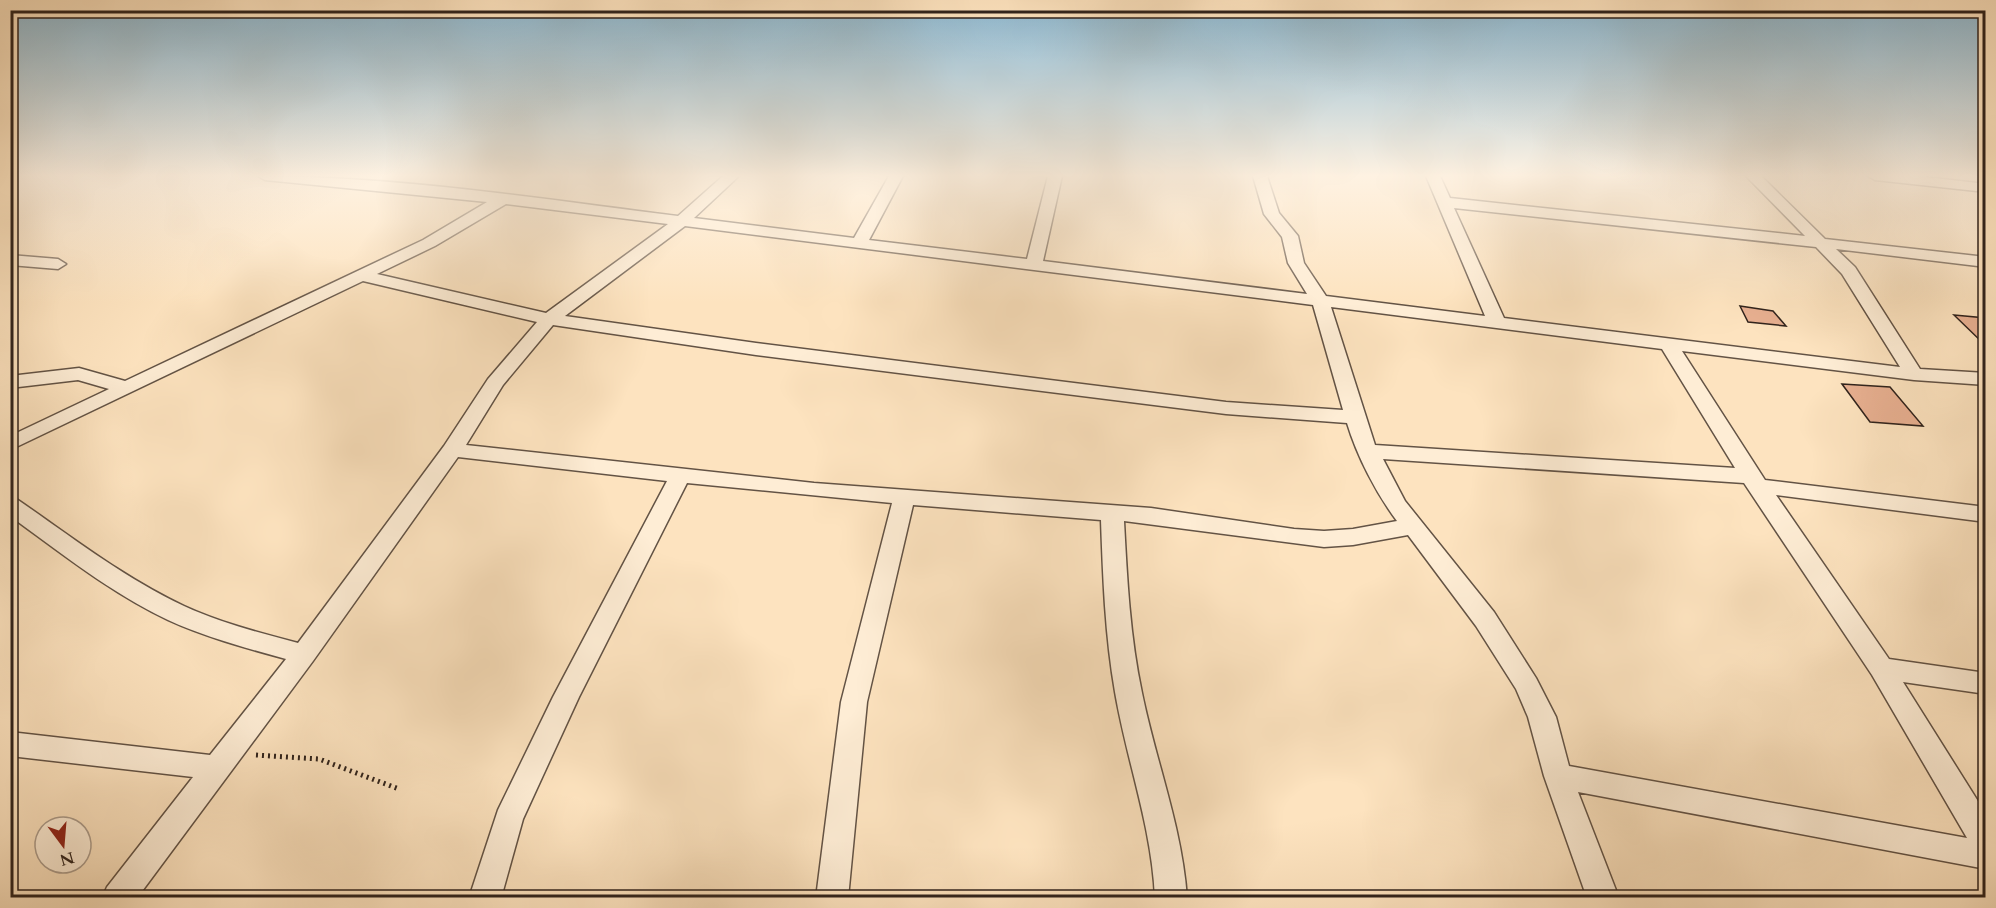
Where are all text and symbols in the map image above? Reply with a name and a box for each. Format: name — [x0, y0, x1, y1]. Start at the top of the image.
north arrow — [33, 815, 93, 875]
text: N — [57, 846, 77, 871]

